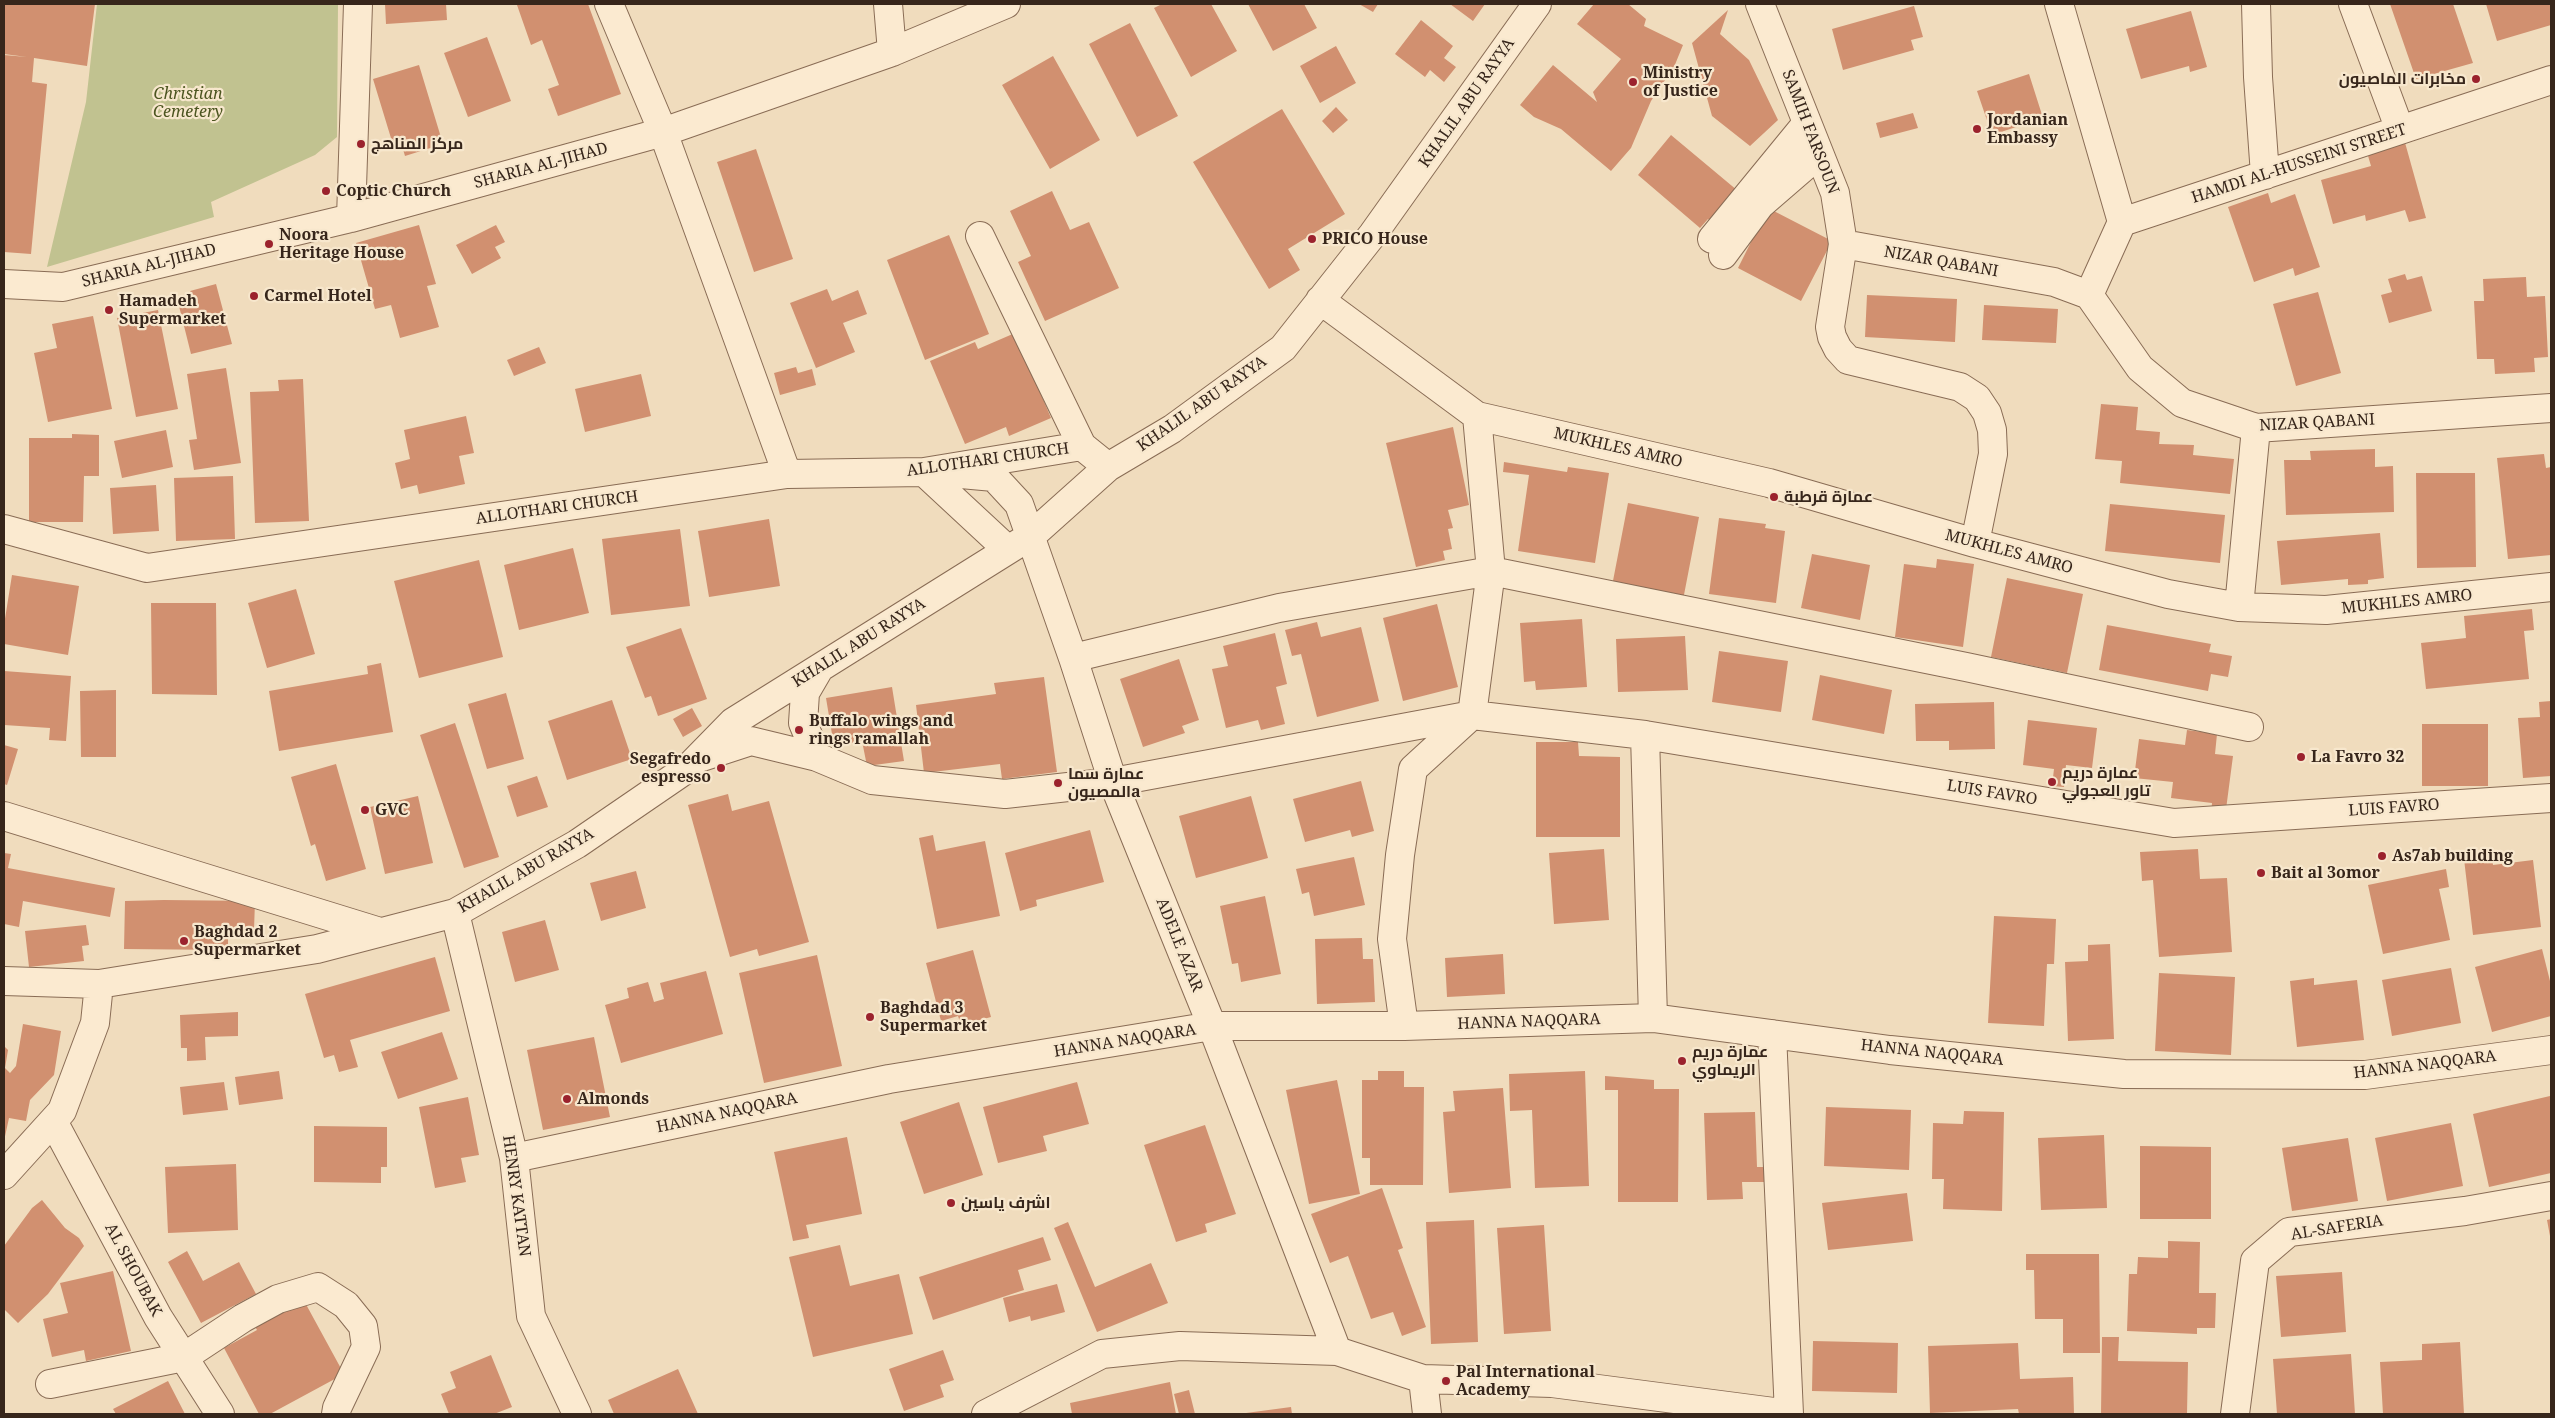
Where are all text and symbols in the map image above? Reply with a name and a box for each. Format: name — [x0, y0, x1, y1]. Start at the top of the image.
street label: KHALIL ABU RAYYA — [1415, 35, 1519, 171]
place label: Ministry of Justice — [1643, 63, 1718, 101]
street label: SAMIH FARSOUN — [1777, 67, 1843, 197]
place label: مخابرات الماصيون — [2339, 69, 2466, 89]
marker: مخابرات الماصيون — [2470, 73, 2482, 85]
marker: Ministry of Justice — [1627, 76, 1639, 88]
park label: Christian Cemetery — [153, 84, 223, 122]
place label: Jordanian Embassy — [1987, 110, 2068, 148]
street label: HAMDI AL-HUSSEINI STREET — [2189, 120, 2409, 208]
marker: Jordanian Embassy — [1971, 123, 1983, 135]
place label: مركز المناهج — [371, 134, 463, 154]
marker: مركز المناهج — [355, 138, 367, 150]
street label: SHARIA AL-JIHAD — [472, 139, 610, 193]
place label: Coptic Church — [336, 181, 451, 201]
marker: Coptic Church — [320, 185, 332, 197]
place label: Noora Heritage House — [279, 225, 404, 263]
place label: PRICO House — [1322, 229, 1428, 249]
marker: PRICO House — [1306, 233, 1318, 245]
marker: Noora Heritage House — [263, 238, 275, 250]
street label: SHARIA AL-JIHAD — [80, 240, 218, 292]
street label: NIZAR QABANI — [1882, 242, 2000, 282]
place label: Carmel Hotel — [264, 286, 372, 306]
marker: Carmel Hotel — [248, 290, 260, 302]
place label: Hamadeh Supermarket — [119, 291, 226, 329]
marker: Hamadeh Supermarket — [103, 304, 115, 316]
street label: KHALIL ABU RAYYA — [1134, 352, 1270, 456]
street label: NIZAR QABANI — [2259, 410, 2375, 436]
street label: MUKHLES AMRO — [1552, 424, 1684, 472]
street label: ALLOTHARI CHURCH — [906, 439, 1070, 481]
street label: ALLOTHARI CHURCH — [475, 487, 639, 529]
place label: عمارة قرطبة — [1784, 487, 1873, 507]
marker: عمارة قرطبة — [1768, 491, 1780, 503]
street label: MUKHLES AMRO — [1943, 526, 2075, 578]
street label: MUKHLES AMRO — [2341, 586, 2473, 618]
street label: KHALIL ABU RAYYA — [789, 594, 929, 692]
place label: Buffalo wings and rings ramallah — [809, 711, 953, 749]
marker: Buffalo wings and rings ramallah — [793, 724, 805, 736]
place label: La Favro 32 — [2311, 747, 2404, 767]
place label: Segafredo espresso — [630, 749, 711, 787]
marker: La Favro 32 — [2295, 751, 2307, 763]
marker: Segafredo espresso — [715, 762, 727, 774]
place label: عمارة دريم تاور العجولي — [2062, 763, 2150, 801]
place label: عمارة سما المصيونa — [1068, 764, 1144, 802]
street label: LUIS FAVRO — [1945, 776, 2039, 810]
marker: عمارة دريم تاور العجولي — [2046, 776, 2058, 788]
marker: عمارة سما المصيونa — [1052, 777, 1064, 789]
street label: LUIS FAVRO — [2348, 795, 2440, 821]
place label: GVC — [375, 800, 409, 820]
marker: GVC — [359, 804, 371, 816]
street label: KHALIL ABU RAYYA — [455, 824, 597, 918]
place label: As7ab building — [2392, 846, 2513, 866]
marker: As7ab building — [2376, 850, 2388, 862]
place label: Bait al 3omor — [2271, 863, 2380, 883]
marker: Bait al 3omor — [2255, 867, 2267, 879]
street label: ADELE AZAR — [1151, 895, 1207, 995]
place label: Baghdad 2 Supermarket — [194, 922, 301, 960]
marker: Baghdad 2 Supermarket — [178, 935, 190, 947]
place label: Baghdad 3 Supermarket — [880, 998, 987, 1036]
street label: HANNA NAQQARA — [1457, 1010, 1601, 1034]
marker: Baghdad 3 Supermarket — [864, 1011, 876, 1023]
street label: HANNA NAQQARA — [1053, 1020, 1197, 1062]
street label: HANNA NAQQARA — [1860, 1036, 2004, 1070]
place label: عمارة دريم الريماوي — [1692, 1042, 1768, 1080]
street label: HANNA NAQQARA — [2353, 1047, 2497, 1083]
marker: عمارة دريم الريماوي — [1676, 1055, 1688, 1067]
place label: Almonds — [577, 1089, 649, 1109]
street label: HANNA NAQQARA — [655, 1089, 799, 1137]
marker: Almonds — [561, 1093, 573, 1105]
street label: HENRY KATTAN — [498, 1134, 534, 1258]
place label: اشرف ياسين — [961, 1193, 1050, 1213]
marker: اشرف ياسين — [945, 1197, 957, 1209]
street label: AL-SAFERIA — [2290, 1211, 2384, 1245]
street label: AL SHOUBAK — [100, 1220, 166, 1320]
place label: Pal International Academy — [1456, 1362, 1595, 1400]
marker: Pal International Academy — [1440, 1375, 1452, 1387]

